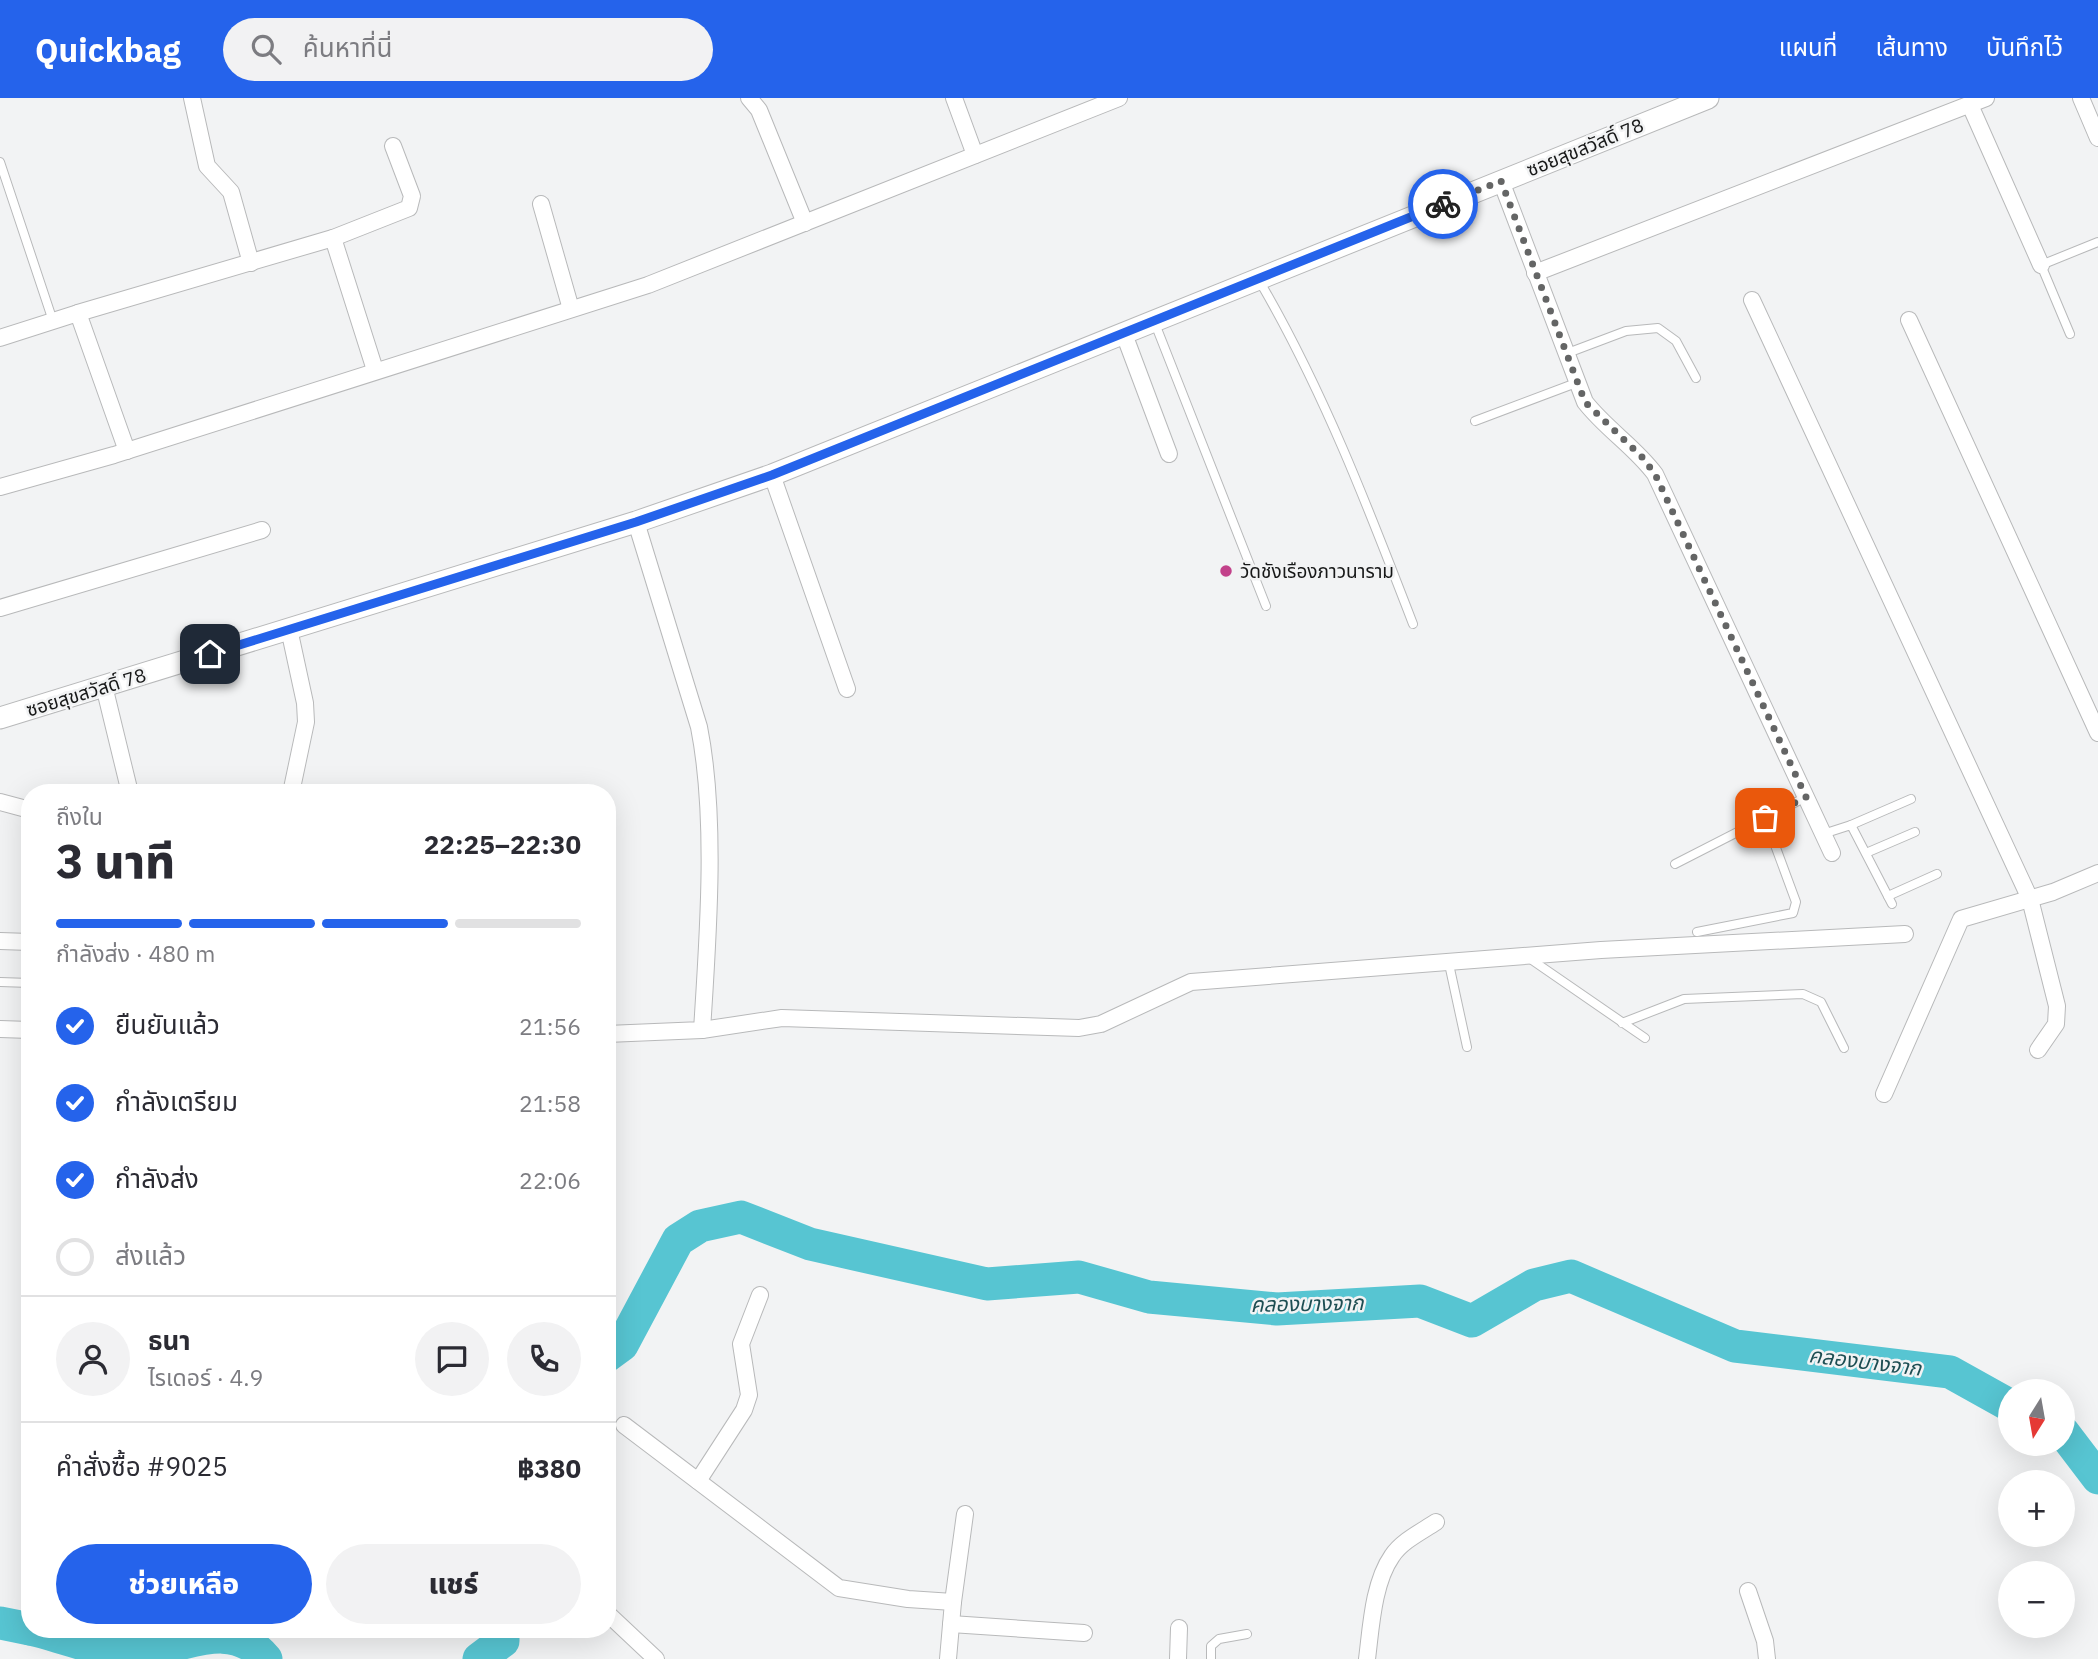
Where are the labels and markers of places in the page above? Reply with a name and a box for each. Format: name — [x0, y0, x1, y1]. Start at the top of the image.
place label: วัดชังเรืองภาวนาราม — [1240, 559, 1394, 583]
marker: วัดชังเรืองภาวนาราม — [1218, 563, 1234, 579]
pin — [180, 624, 240, 684]
pin — [1735, 788, 1795, 848]

